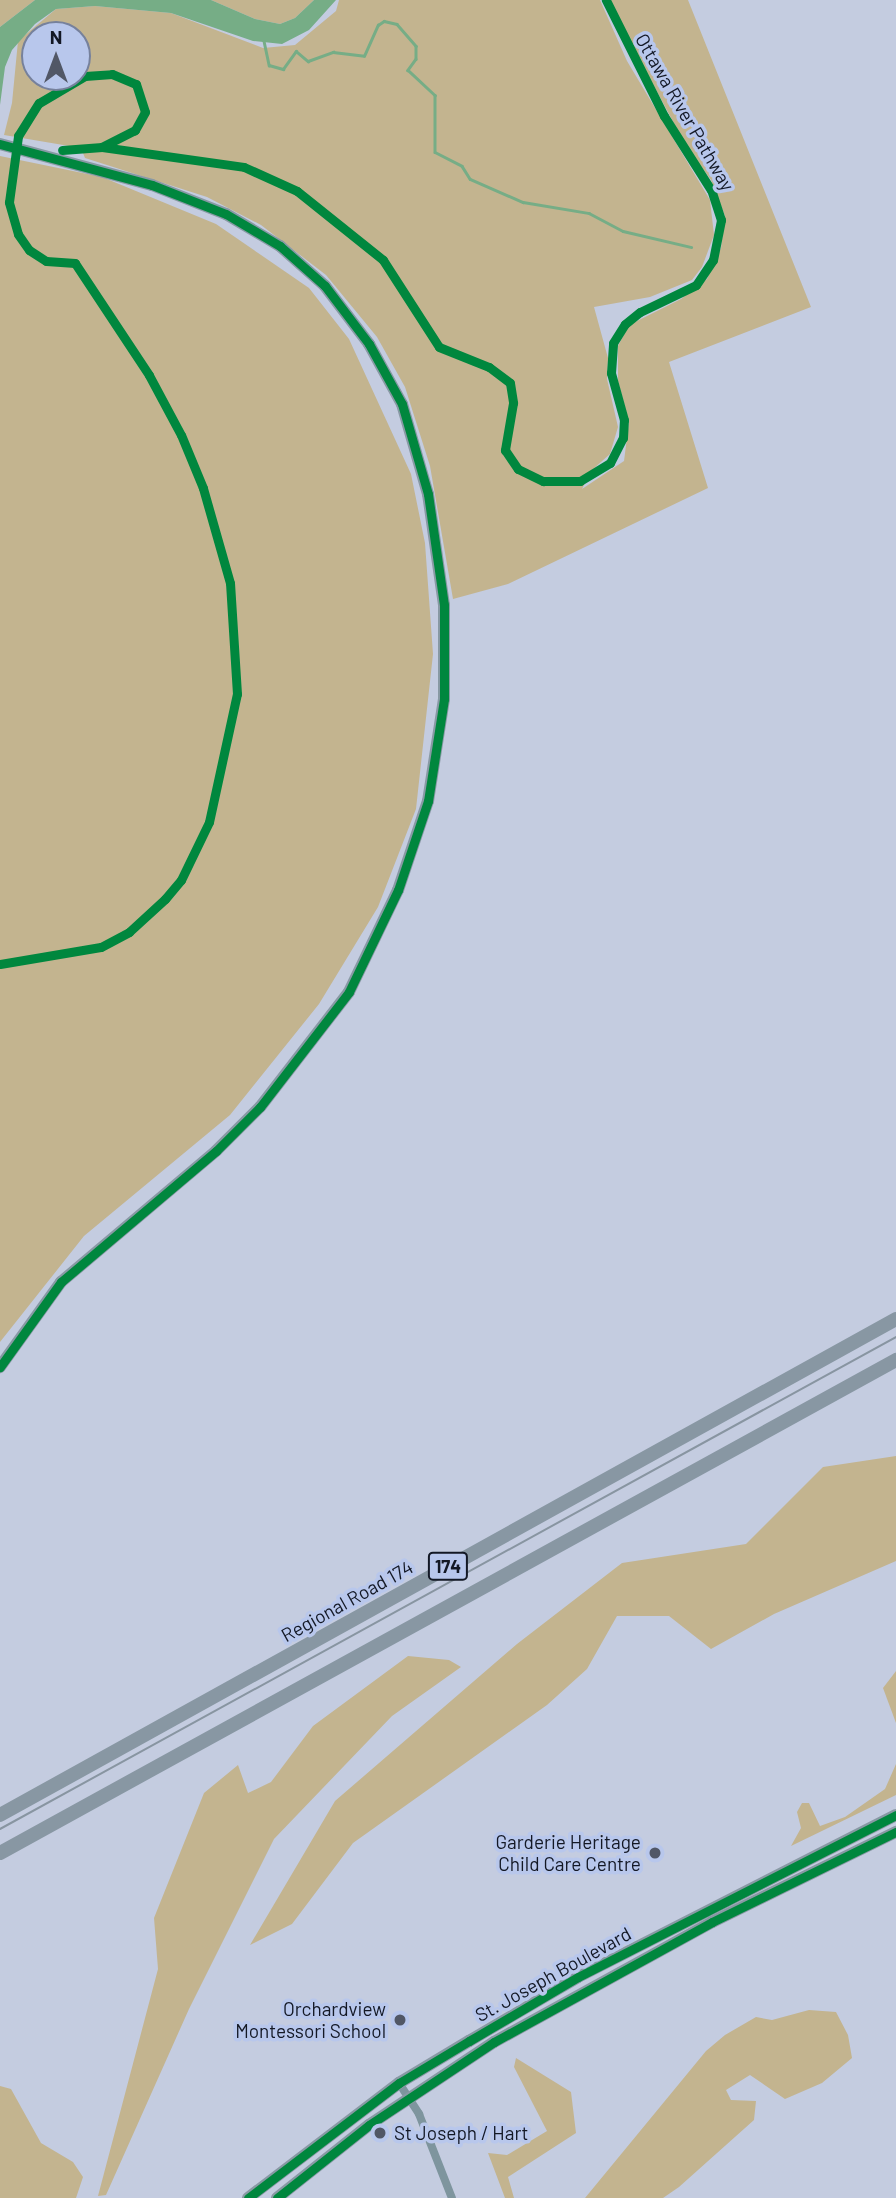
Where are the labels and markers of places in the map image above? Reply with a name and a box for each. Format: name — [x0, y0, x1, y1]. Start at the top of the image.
place label: Garderie Heritage Child Care Centre — [496, 1831, 641, 1875]
marker: Garderie Heritage Child Care Centre — [647, 1845, 663, 1861]
place label: Orchardview Montessori School — [235, 1998, 386, 2042]
marker: Orchardview Montessori School — [392, 2012, 408, 2028]
place label: St Joseph / Hart — [394, 2122, 529, 2144]
marker: St Joseph / Hart — [372, 2125, 388, 2141]

